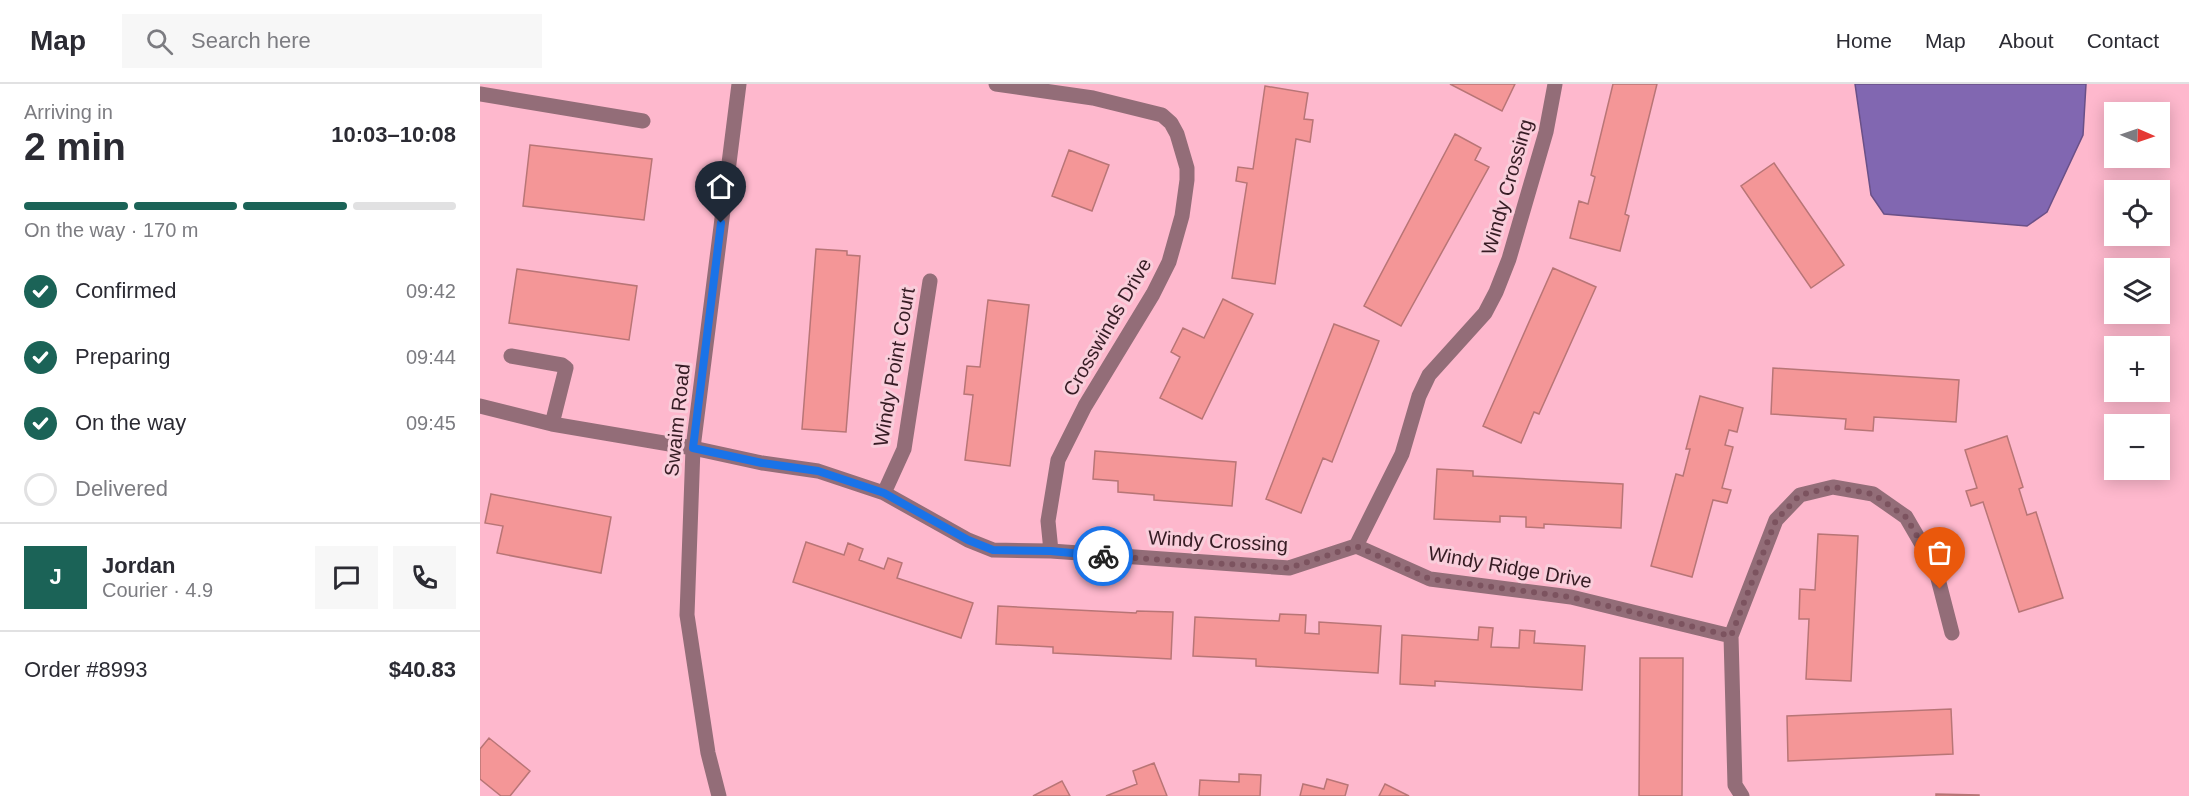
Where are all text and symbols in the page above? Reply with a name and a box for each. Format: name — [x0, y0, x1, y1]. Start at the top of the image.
search box — [122, 14, 542, 68]
text: Map — [30, 25, 86, 56]
icon: search — [143, 25, 176, 58]
text: Search here — [191, 28, 311, 53]
text: Home — [1836, 29, 1892, 52]
text: Map — [1925, 29, 1966, 52]
text: About — [1999, 29, 2054, 52]
text: Contact — [2087, 29, 2159, 52]
text: Arriving in — [24, 101, 113, 123]
north arrow — [2104, 102, 2170, 168]
map controls — [2104, 102, 2170, 480]
street label: Windy Crossing — [1477, 117, 1537, 257]
text: 10:03–10:08 — [331, 122, 456, 147]
text: 2 min — [24, 125, 126, 168]
pin — [695, 161, 746, 223]
icon: home — [704, 170, 737, 203]
button: locate — [2104, 180, 2170, 246]
text: On the way · 170 m — [24, 219, 199, 241]
street label: Crosswinds Drive — [1059, 254, 1155, 400]
button: layers — [2104, 258, 2170, 324]
icon: check — [24, 275, 57, 308]
text: Confirmed — [75, 278, 176, 303]
text: 09:42 — [406, 280, 456, 302]
street label: Windy Point Court — [869, 285, 919, 448]
button: + — [2104, 336, 2170, 402]
icon: check — [24, 341, 57, 374]
text: Preparing — [75, 344, 170, 369]
text: 09:44 — [406, 346, 456, 368]
street label: Swaim Road — [660, 362, 694, 478]
icon: check — [24, 407, 57, 440]
text: On the way — [75, 410, 186, 435]
text: 09:45 — [406, 412, 456, 434]
button: − — [2104, 414, 2170, 480]
text: Delivered — [75, 476, 168, 501]
courier — [1073, 526, 1133, 586]
street label: Windy Crossing — [1147, 526, 1289, 556]
pin — [1914, 527, 1965, 589]
icon: bag — [1923, 536, 1956, 569]
icon: bike — [1087, 540, 1120, 573]
street label: Windy Ridge Drive — [1427, 542, 1593, 592]
button: chat — [315, 546, 378, 609]
button: phone — [393, 546, 456, 609]
text: Jordan — [102, 553, 175, 578]
text: J — [49, 564, 62, 589]
text: Courier · 4.9 — [102, 579, 213, 601]
text: Order #8993 — [24, 657, 148, 682]
text: $40.83 — [389, 657, 456, 682]

